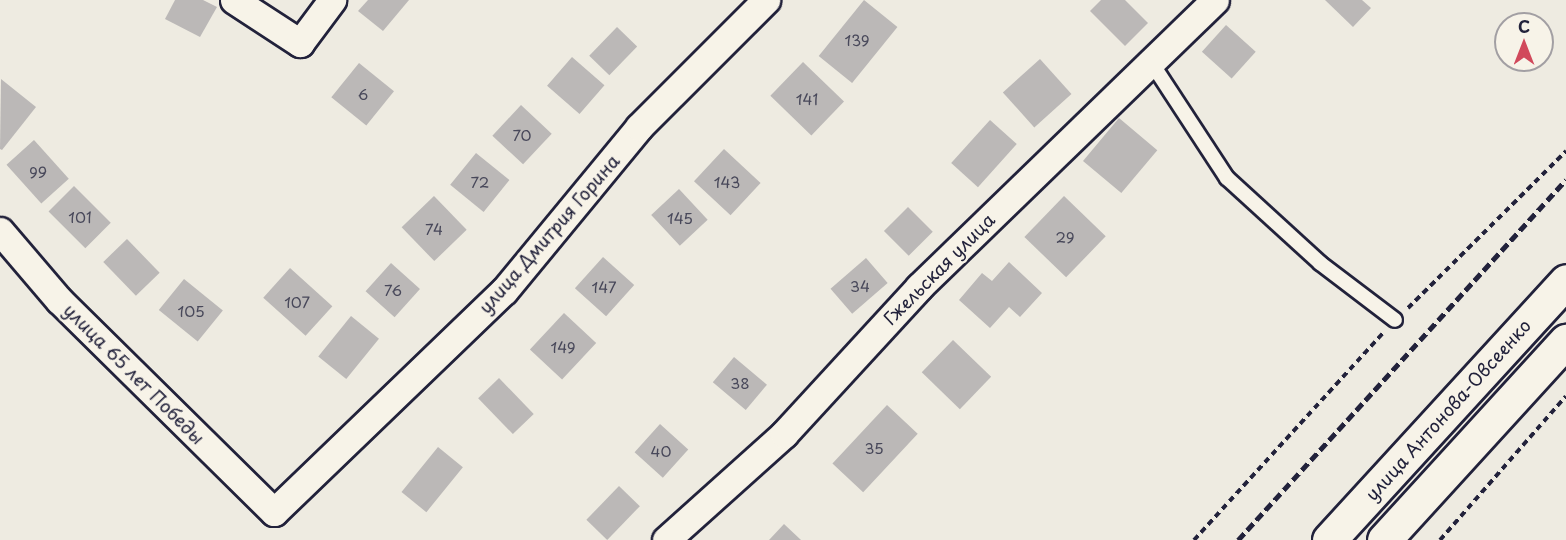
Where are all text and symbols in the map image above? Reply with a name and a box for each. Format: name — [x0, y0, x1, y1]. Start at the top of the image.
north arrow — [1494, 12, 1554, 72]
text: С — [1518, 14, 1530, 38]
house number: 139 — [844, 31, 870, 49]
house number: 6 — [358, 85, 368, 103]
house number: 141 — [796, 90, 818, 108]
house number: 70 — [512, 126, 532, 144]
street label: улица Дмитрия Горина — [474, 149, 624, 319]
house number: 99 — [29, 163, 47, 181]
house number: 72 — [471, 173, 489, 191]
house number: 143 — [714, 173, 740, 191]
house number: 101 — [68, 208, 92, 226]
street label: Гжельская улица — [878, 208, 1000, 330]
house number: 145 — [667, 209, 693, 227]
house number: 74 — [425, 220, 443, 238]
house number: 29 — [1055, 228, 1075, 246]
house number: 34 — [850, 277, 870, 295]
house number: 147 — [592, 278, 616, 296]
house number: 76 — [384, 281, 402, 299]
house number: 107 — [284, 293, 310, 311]
street label: улица 65 лет Победы — [59, 299, 209, 449]
house number: 105 — [177, 302, 205, 320]
street label: улица Антонова-Овсеенко — [1360, 315, 1536, 505]
house number: 149 — [550, 338, 576, 356]
house number: 38 — [730, 374, 750, 392]
house number: 35 — [864, 439, 884, 457]
house number: 40 — [651, 442, 671, 460]

